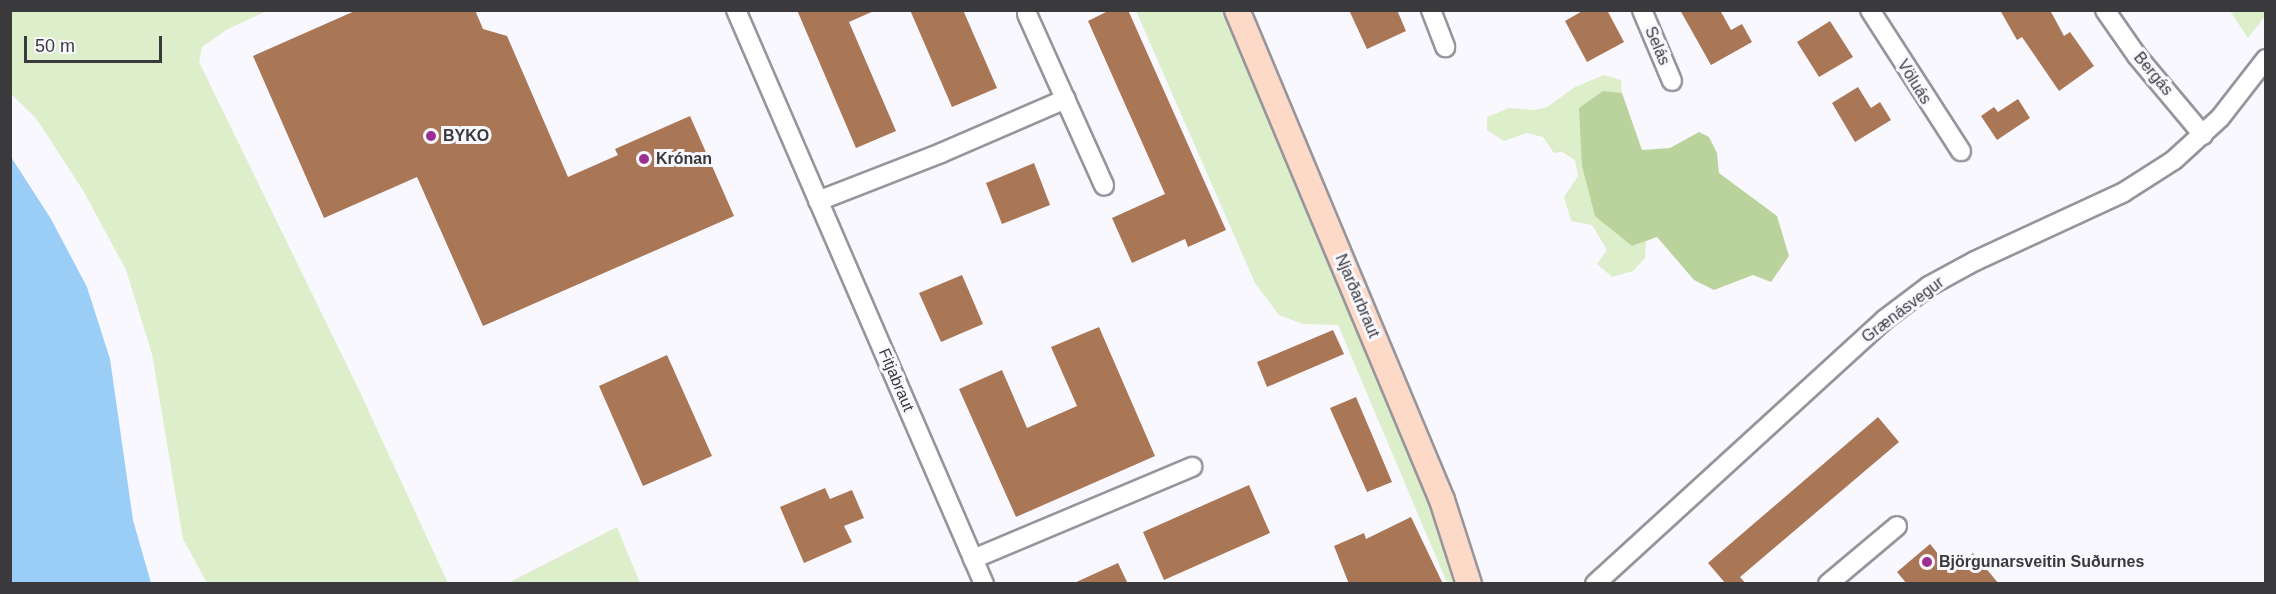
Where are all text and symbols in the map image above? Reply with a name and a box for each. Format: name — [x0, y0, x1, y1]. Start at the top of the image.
scale bar — [27, 24, 165, 62]
street label: Selás — [1640, 24, 1674, 68]
text: 50 m — [35, 36, 75, 56]
street label: Bergás — [2129, 48, 2177, 100]
street label: Völuás — [1893, 56, 1935, 108]
place label: BYKO — [443, 126, 489, 146]
marker: BYKO — [424, 129, 438, 143]
place label: Krónan — [656, 149, 712, 169]
marker: Krónan — [637, 152, 651, 166]
street label: Njarðarbraut — [1331, 251, 1383, 341]
street label: Grænásvegur — [1858, 273, 1948, 347]
street label: Fitjabraut — [874, 346, 918, 414]
place label: Björgunarsveitin Suðurnes — [1939, 552, 2144, 572]
marker: Björgunarsveitin Suðurnes — [1920, 555, 1934, 569]

